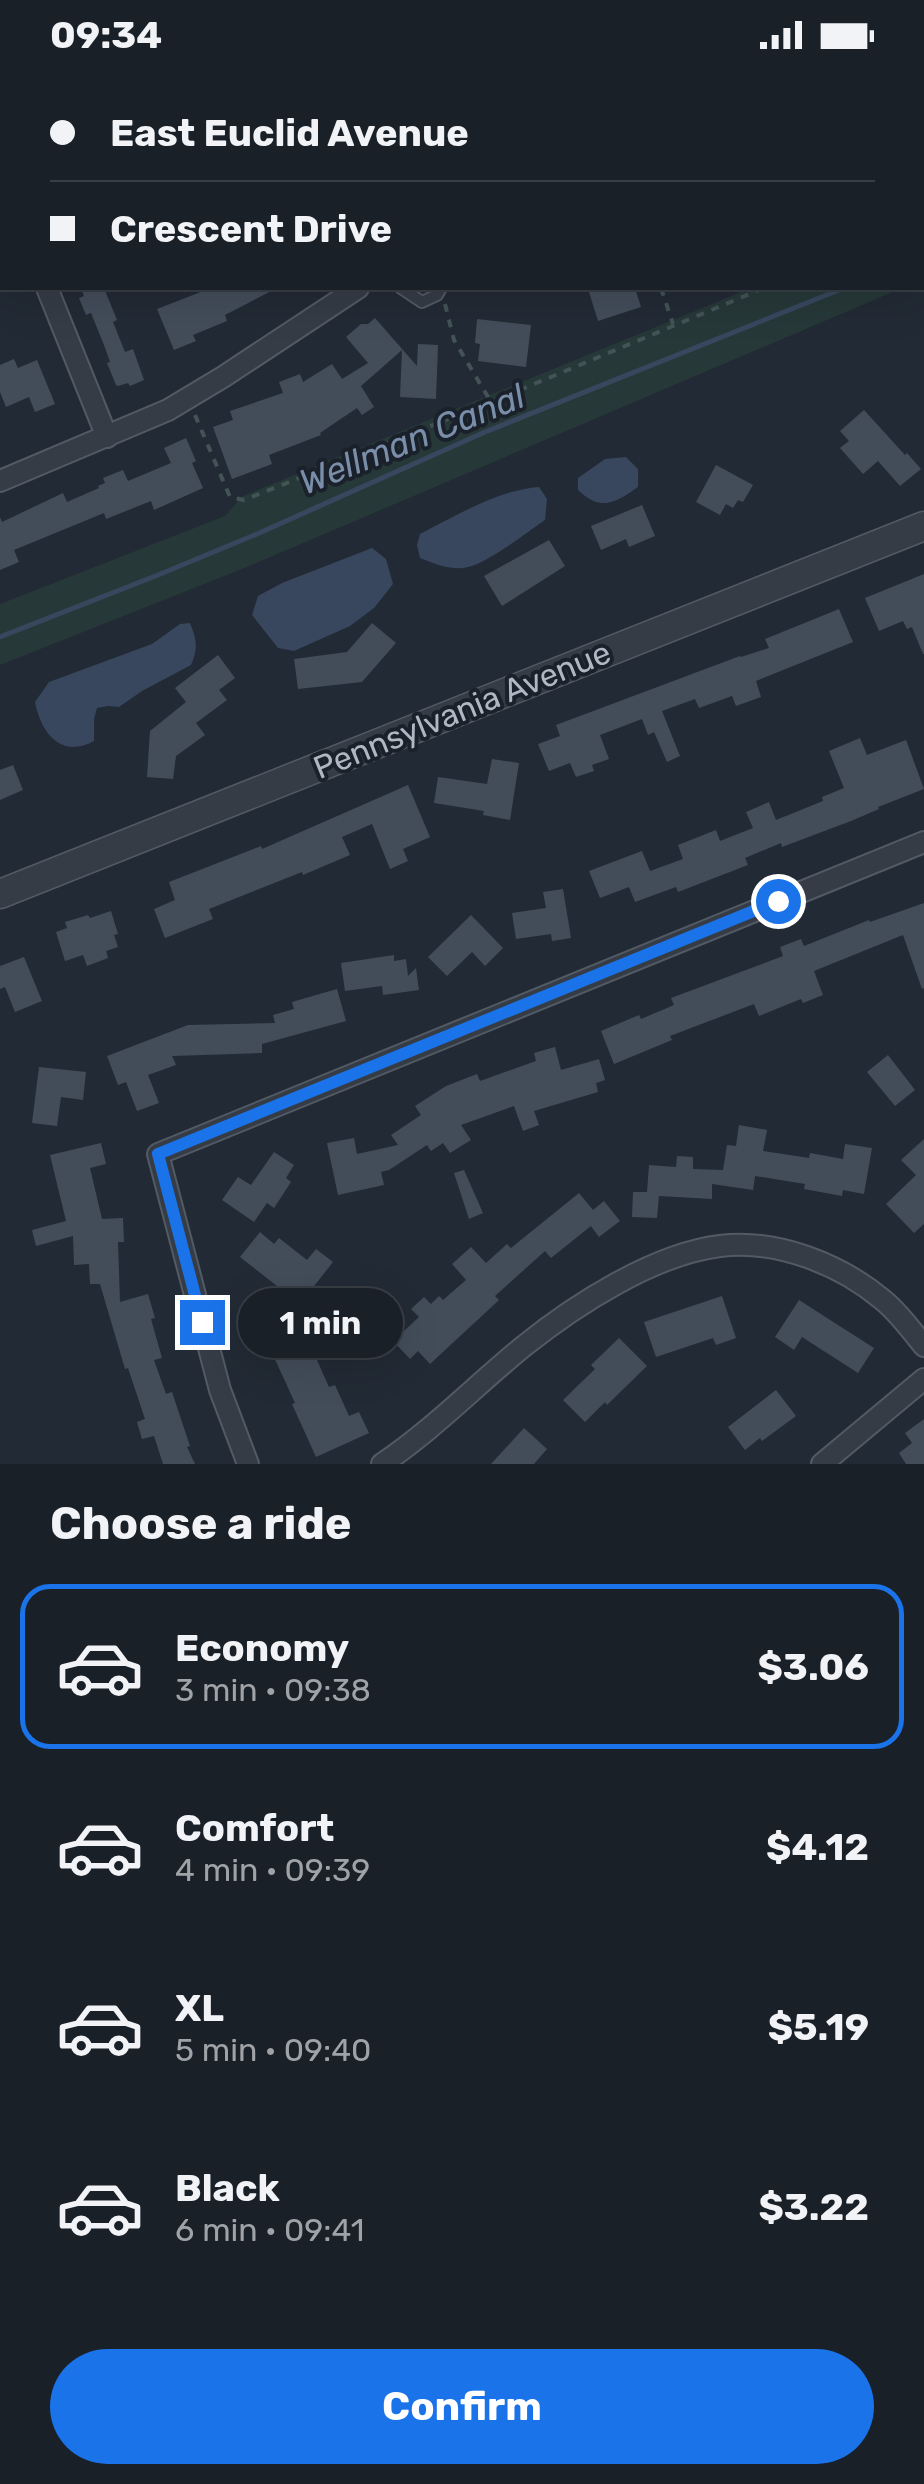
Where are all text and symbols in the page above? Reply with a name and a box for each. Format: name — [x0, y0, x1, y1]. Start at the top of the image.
text: 09:34 — [50, 12, 162, 58]
text: East Euclid Avenue — [110, 110, 469, 156]
text: Crescent Drive — [110, 206, 392, 252]
water label: Wellman Canal — [293, 375, 531, 503]
street label: Pennsylvania Avenue — [308, 633, 616, 787]
route start — [756, 879, 801, 924]
callout: 1 min — [237, 1287, 402, 1357]
route end — [180, 1300, 225, 1345]
text: 1 min — [280, 1304, 361, 1342]
text: Choose a ride — [50, 1497, 352, 1550]
icon: car — [55, 1622, 145, 1712]
text: Economy — [175, 1625, 349, 1671]
text: $3.06 — [757, 1644, 869, 1690]
text: 3 min · 09:38 — [175, 1671, 371, 1709]
icon: car — [55, 1802, 145, 1892]
text: Comfort — [175, 1805, 334, 1851]
text: $4.12 — [766, 1824, 869, 1870]
text: 4 min · 09:39 — [175, 1851, 370, 1889]
icon: car — [55, 1982, 145, 2072]
text: XL — [175, 1985, 224, 2031]
text: $5.19 — [768, 2004, 869, 2050]
text: 5 min · 09:40 — [175, 2031, 371, 2069]
icon: car — [55, 2162, 145, 2252]
text: Black — [175, 2165, 280, 2211]
text: $3.22 — [758, 2184, 869, 2230]
text: 6 min · 09:41 — [175, 2211, 364, 2249]
button: Confirm — [50, 2349, 874, 2464]

